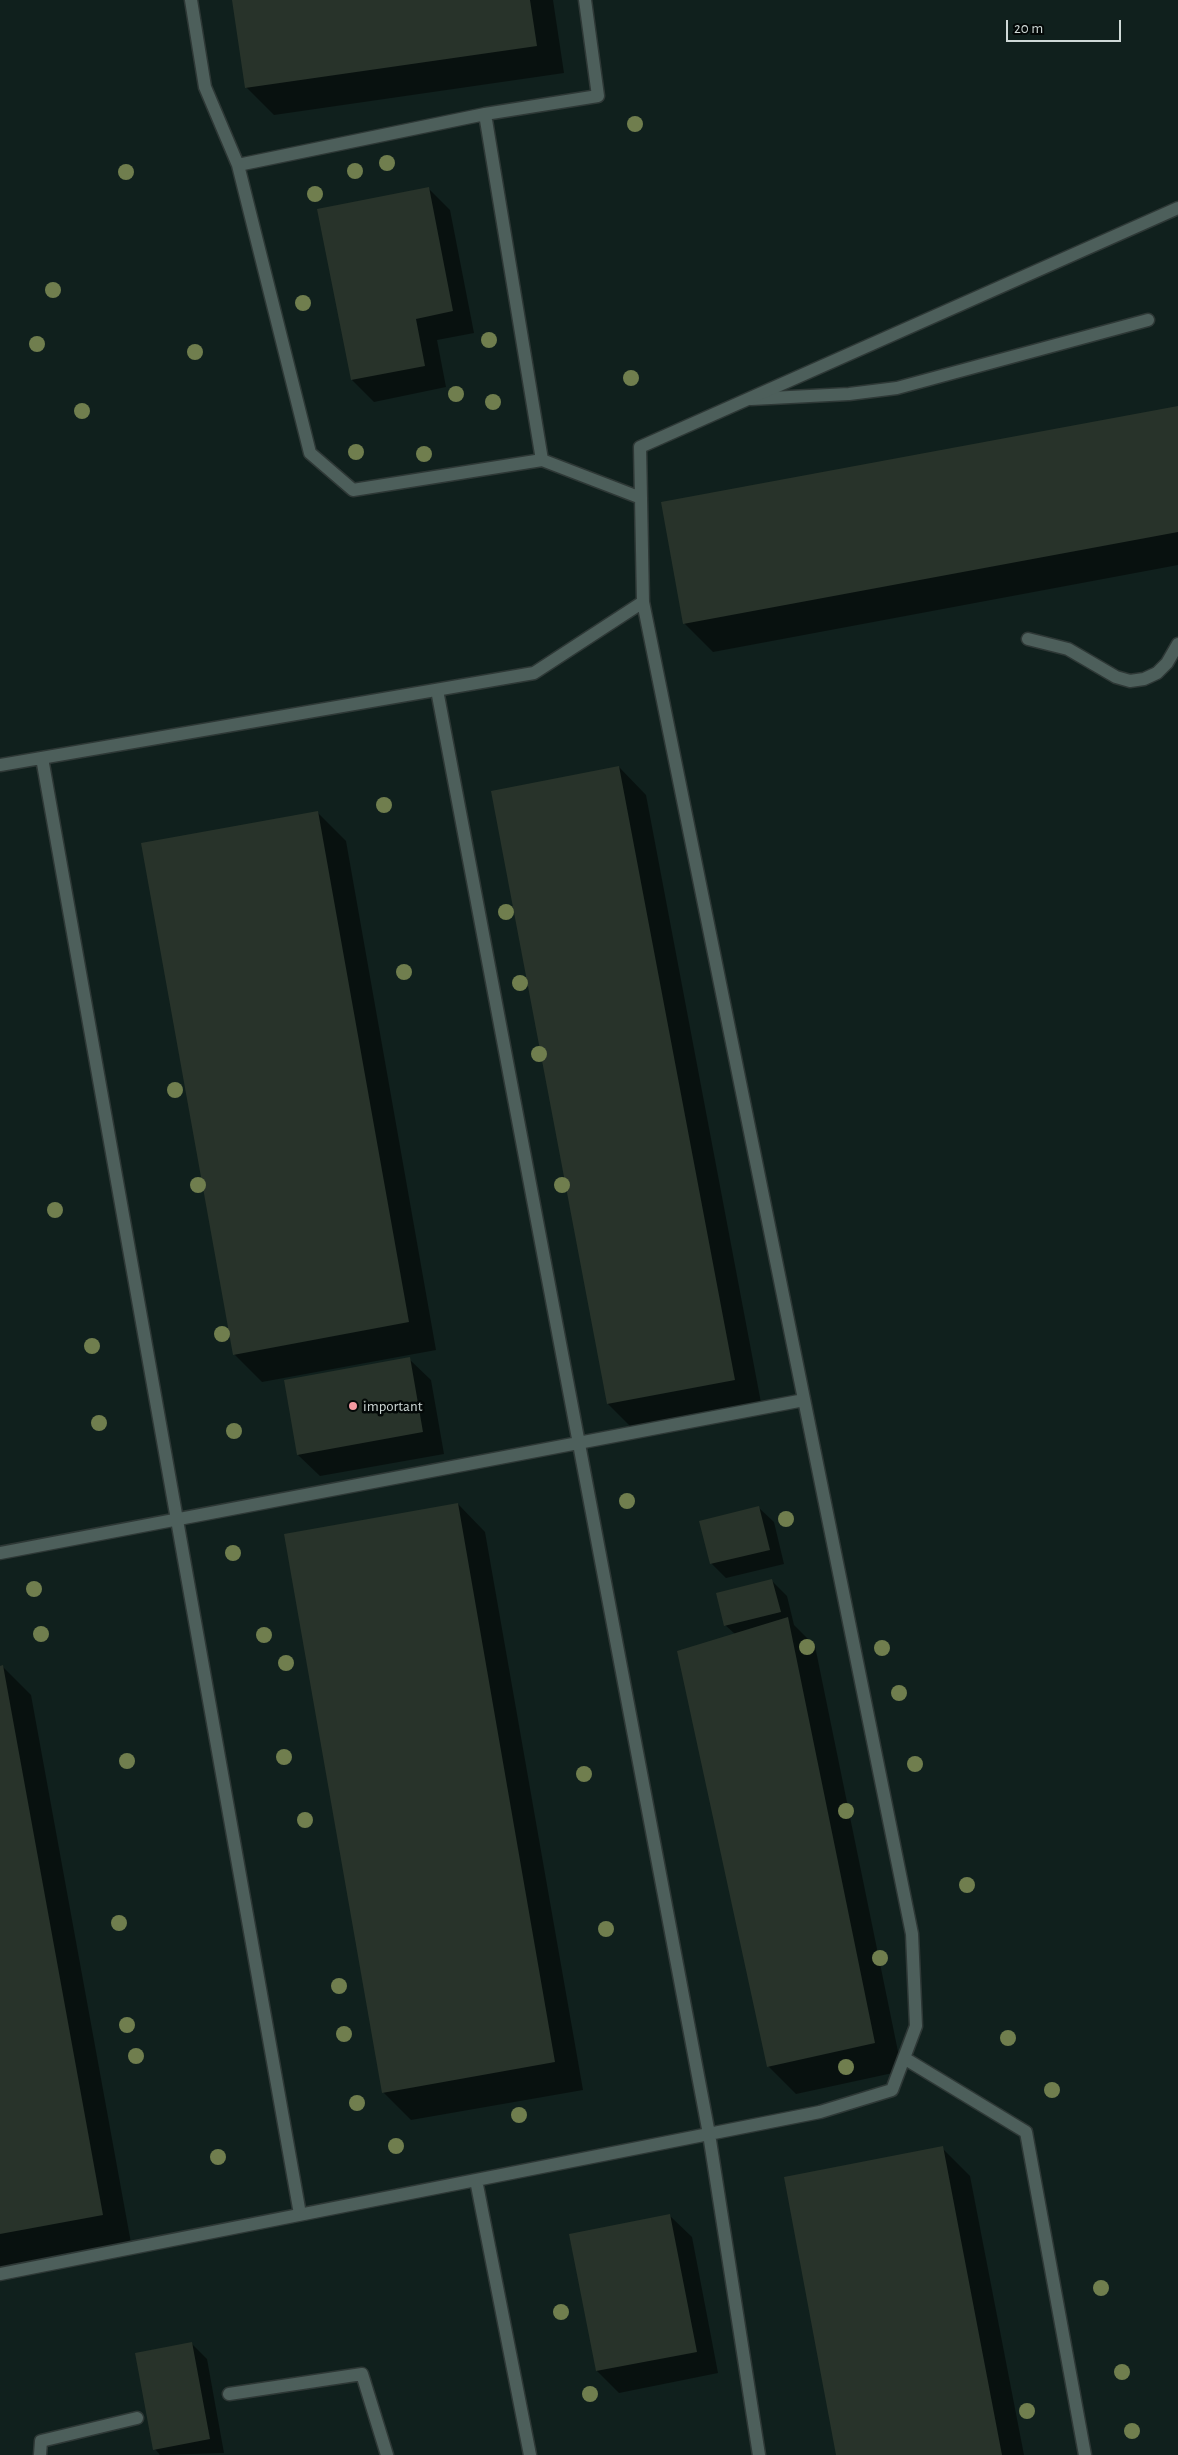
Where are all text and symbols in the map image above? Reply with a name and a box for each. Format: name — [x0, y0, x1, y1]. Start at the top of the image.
scale bar — [1008, 10, 1123, 42]
text: 20 m — [1014, 21, 1043, 36]
place label: important — [363, 1397, 422, 1415]
marker: important — [347, 1400, 359, 1412]

